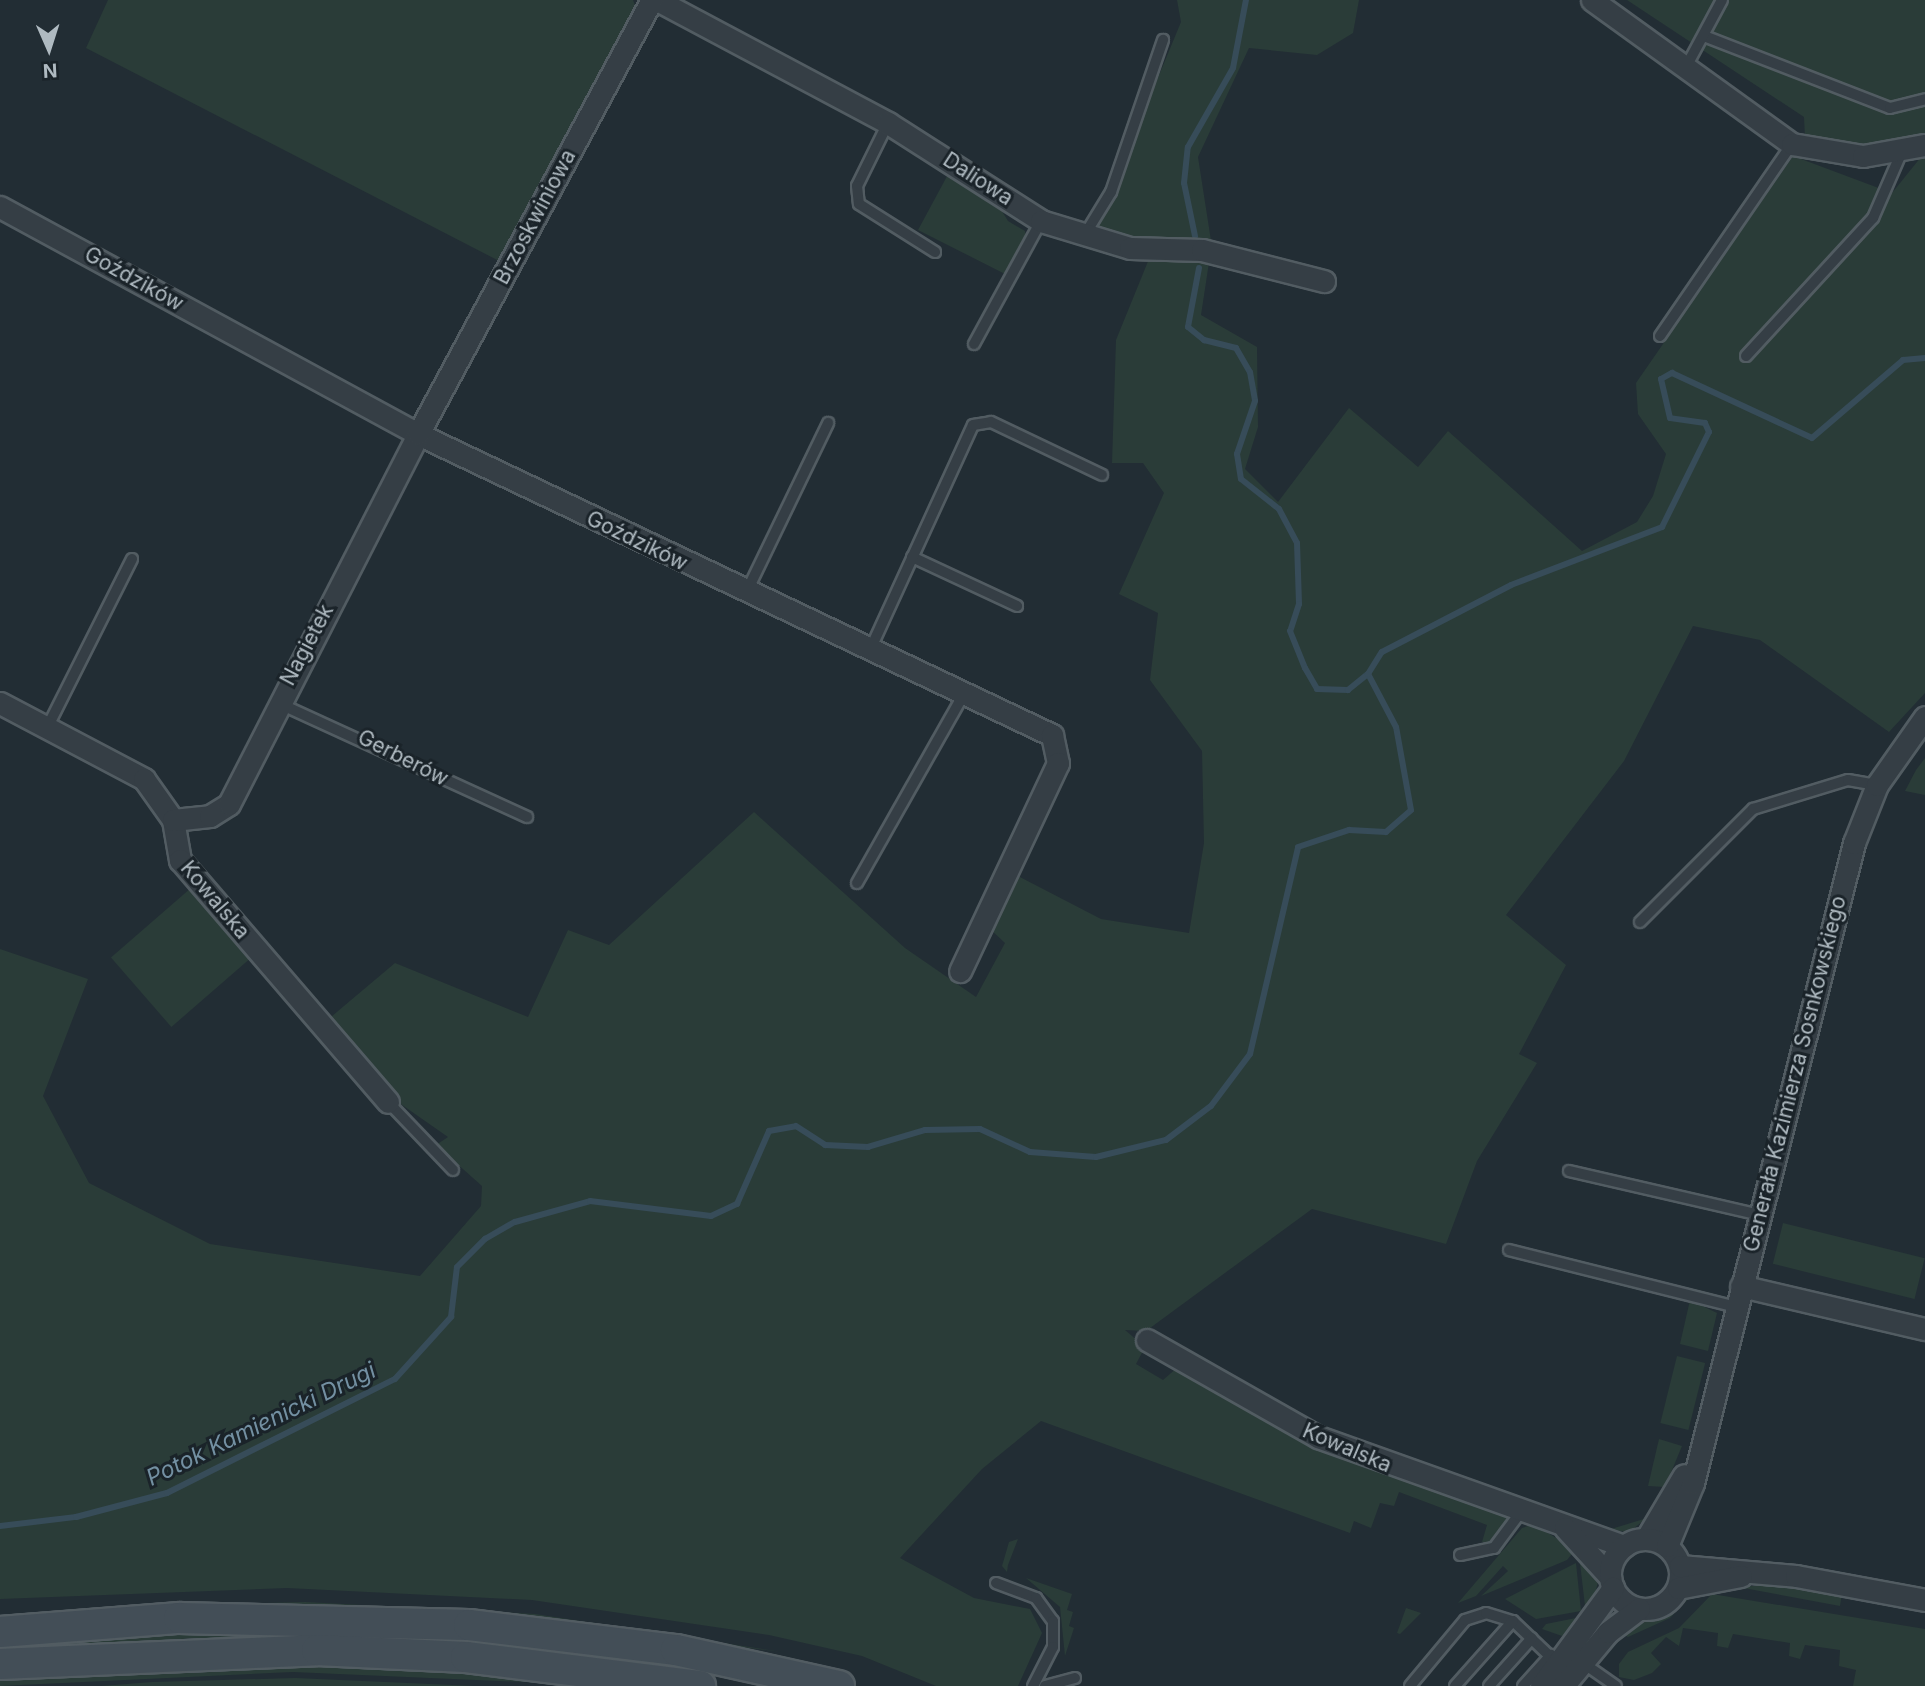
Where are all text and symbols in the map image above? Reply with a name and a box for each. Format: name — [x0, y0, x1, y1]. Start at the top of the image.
north arrow — [14, 14, 84, 84]
text: N — [42, 59, 58, 82]
street label: Brzoskwiniowa — [489, 145, 581, 289]
street label: Daliowa — [938, 147, 1018, 211]
street label: Goździków — [80, 242, 188, 316]
street label: Goździków — [582, 506, 692, 576]
street label: Nagietek — [275, 600, 339, 690]
street label: Gerberów — [354, 724, 452, 792]
street label: Kowalska — [175, 856, 255, 944]
street label: Generała Kazimierza Sosnkowskiego — [1739, 893, 1851, 1255]
water label: Potok Kamienicki Drugi — [142, 1356, 380, 1492]
street label: Kowalska — [1299, 1418, 1395, 1478]

